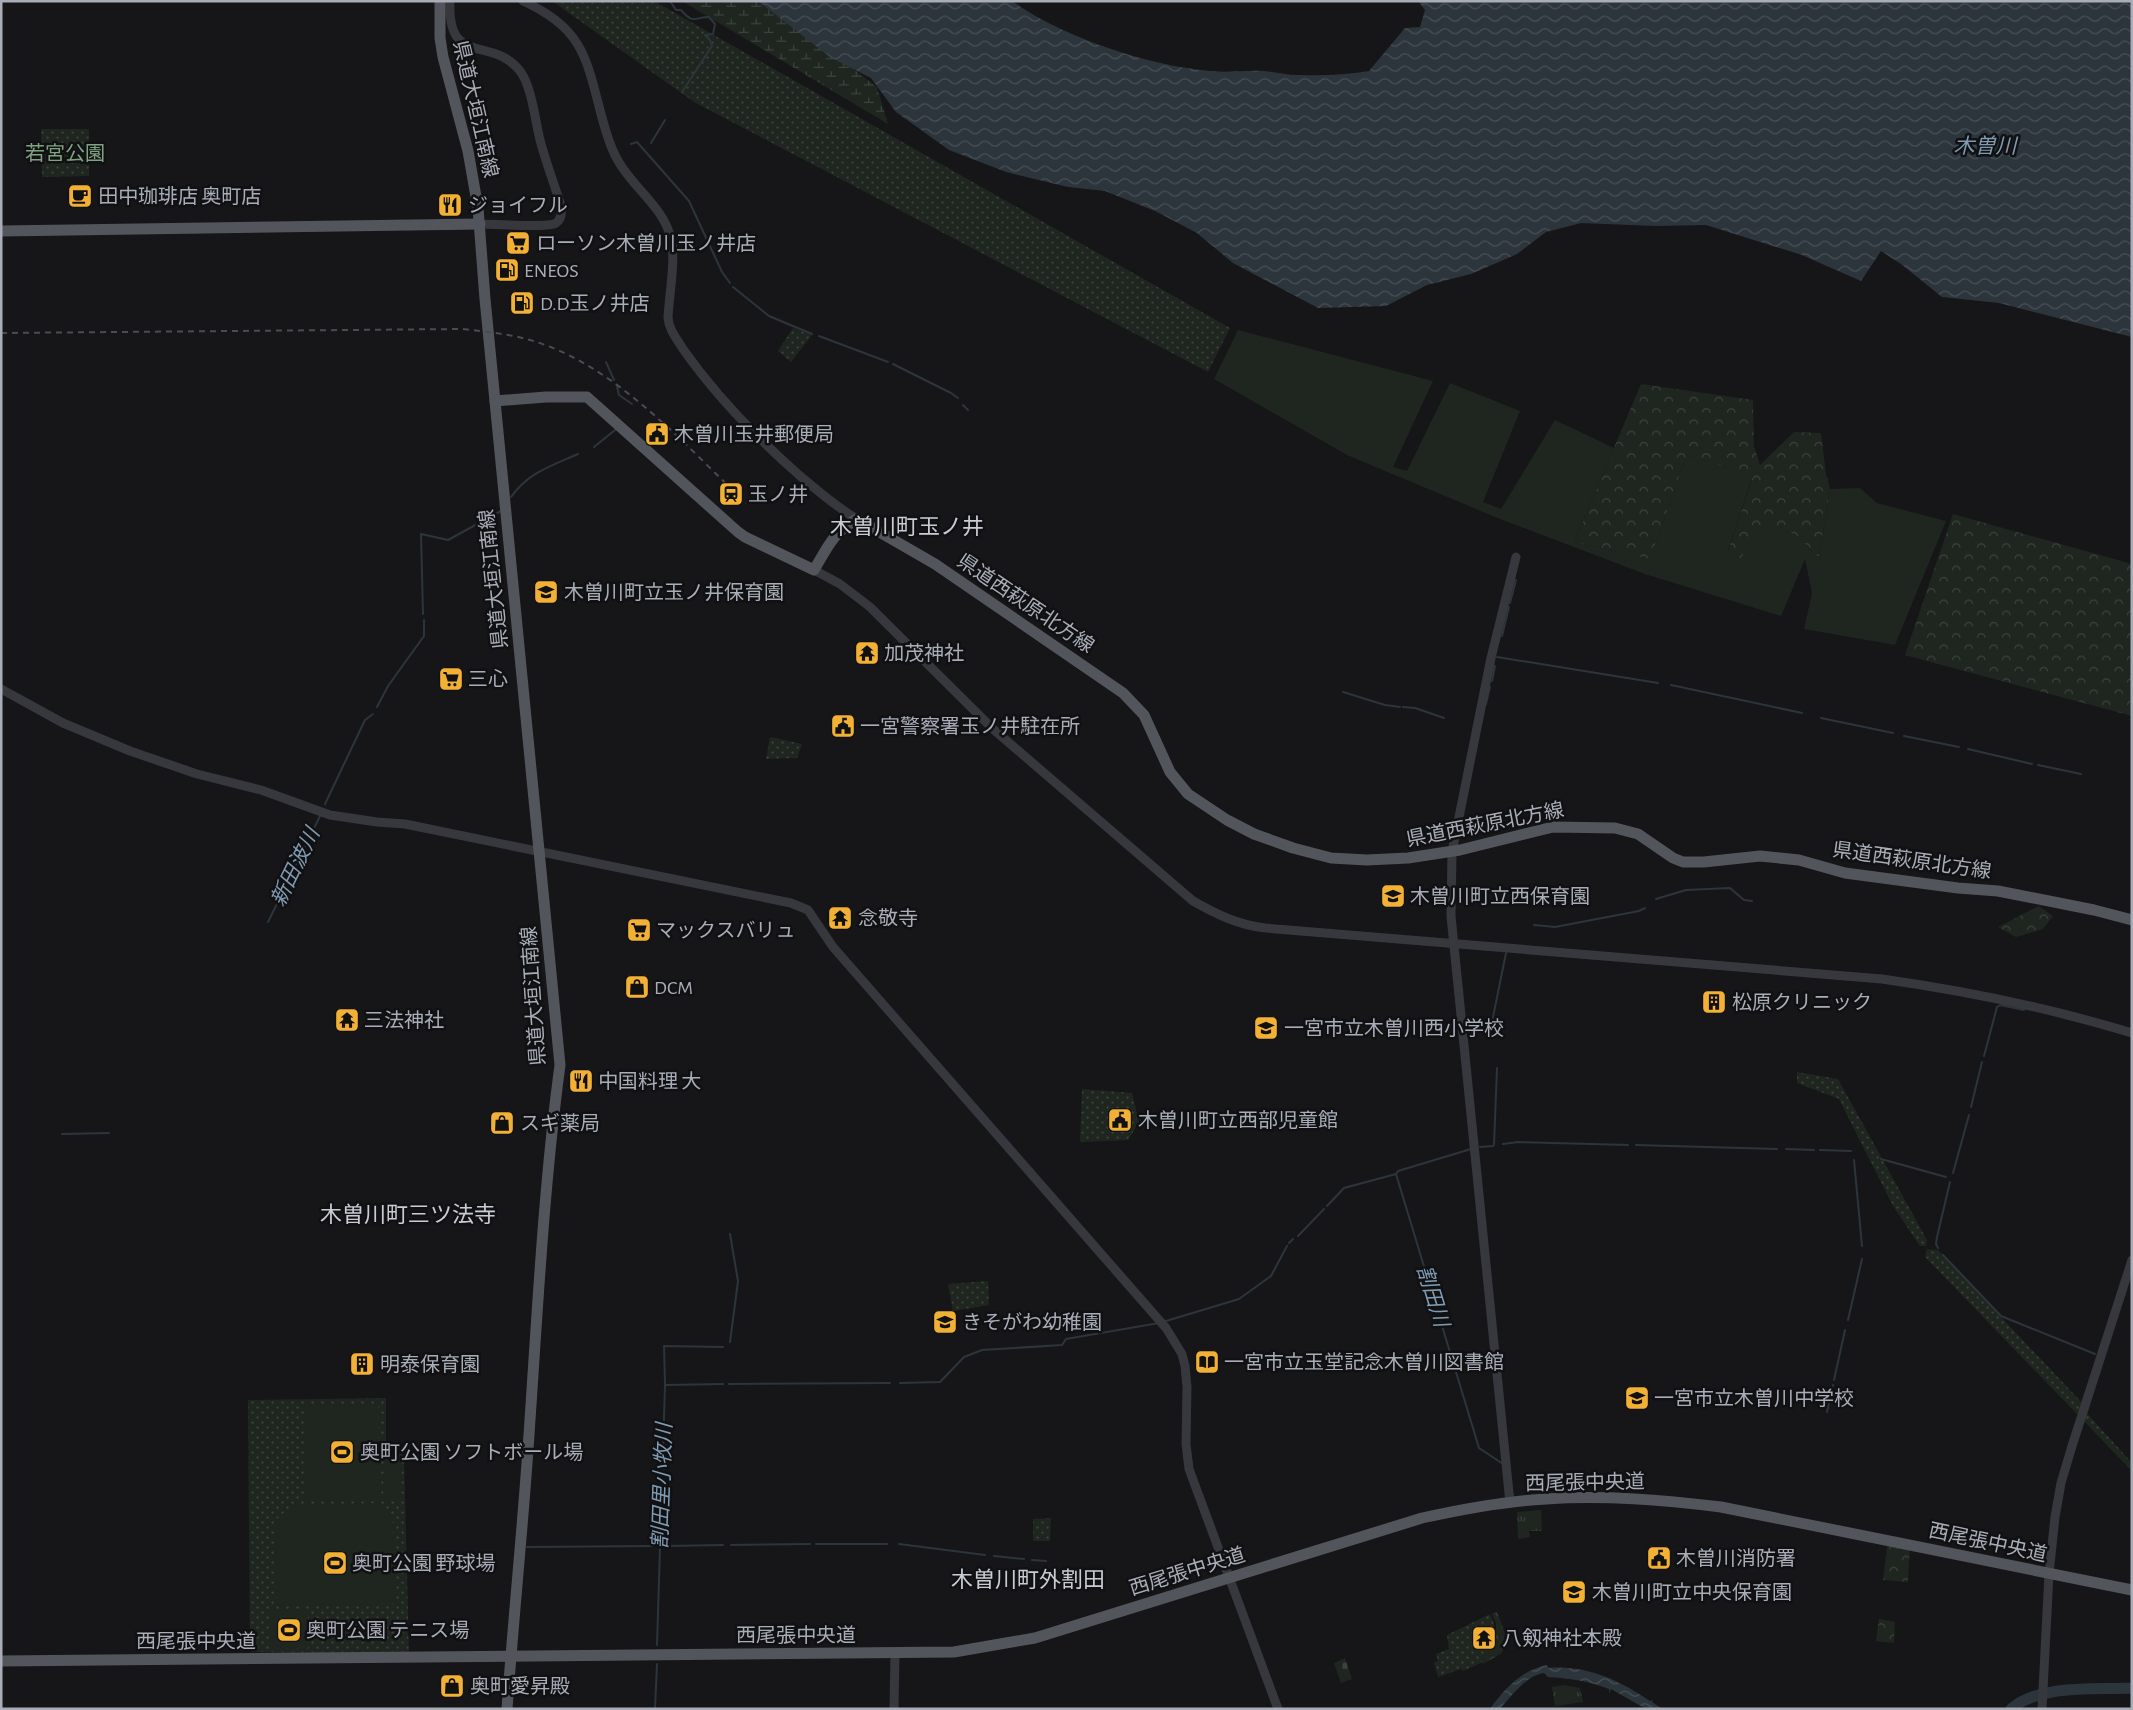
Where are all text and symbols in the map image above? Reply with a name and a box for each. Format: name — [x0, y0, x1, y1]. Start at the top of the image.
street label: 県道大垣江南線 — [450, 38, 502, 180]
water label: 木曽川 — [1954, 135, 2018, 157]
park label: 若宮公園 — [25, 143, 105, 164]
cafe icon: 田中珈琲店 奥町店 — [67, 183, 93, 209]
place label: 田中珈琲店 奥町店 — [98, 186, 261, 207]
restaurant icon: ジョイフル — [437, 192, 463, 218]
place label: ジョイフル — [468, 196, 568, 216]
supermarket icon: ローソン木曽川玉ノ井店 — [505, 230, 531, 256]
place label: ローソン木曽川玉ノ井店 — [536, 233, 756, 254]
fuel station icon: ENEOS — [494, 257, 520, 283]
place label: ENEOS — [524, 261, 579, 281]
fuel station icon: D.D玉ノ井店 — [509, 290, 535, 316]
place label: D.D玉ノ井店 — [540, 293, 650, 314]
public building icon: 木曽川玉井郵便局 — [644, 421, 670, 447]
place label: 木曽川玉井郵便局 — [674, 424, 834, 445]
station icon: 玉ノ井 — [718, 481, 744, 507]
place label: 玉ノ井 — [748, 484, 808, 505]
street label: 県道大垣江南線 — [475, 508, 511, 650]
district label: 木曽川町玉ノ井 — [830, 515, 984, 538]
street label: 県道西萩原北方線 — [954, 549, 1098, 657]
school or university icon: 木曽川町立玉ノ井保育園 — [533, 579, 559, 605]
place label: 木曽川町立玉ノ井保育園 — [564, 582, 784, 603]
temple icon: 加茂神社 — [854, 640, 880, 666]
place label: 加茂神社 — [884, 643, 964, 664]
supermarket icon: 三心 — [438, 666, 464, 692]
place label: 三心 — [468, 668, 508, 690]
public building icon: 一宮警察署玉ノ井駐在所 — [830, 713, 856, 739]
place label: 一宮警察署玉ノ井駐在所 — [860, 715, 1080, 737]
street label: 県道西萩原北方線 — [1404, 798, 1566, 850]
water label: 新田波川 — [267, 823, 324, 910]
street label: 県道西萩原北方線 — [1831, 838, 1993, 882]
school or university icon: 木曽川町立西保育園 — [1380, 883, 1406, 909]
place label: 木曽川町立西保育園 — [1410, 886, 1590, 907]
temple icon: 念敬寺 — [827, 905, 853, 931]
place label: 念敬寺 — [858, 908, 918, 929]
supermarket icon: マックスバリュ — [626, 917, 652, 943]
place label: マックスバリュ — [656, 920, 795, 941]
street label: 県道大垣江南線 — [517, 925, 549, 1067]
shop icon: DCM — [624, 974, 650, 1000]
place label: DCM — [654, 978, 693, 998]
building icon: 松原クリニック — [1701, 989, 1727, 1015]
place label: 松原クリニック — [1732, 992, 1872, 1013]
temple icon: 三法神社 — [334, 1007, 360, 1033]
place label: 三法神社 — [364, 1010, 444, 1031]
school or university icon: 一宮市立木曽川西小学校 — [1253, 1015, 1279, 1041]
place label: 一宮市立木曽川西小学校 — [1284, 1018, 1504, 1039]
restaurant icon: 中国料理 大 — [568, 1068, 594, 1094]
place label: 中国料理 大 — [598, 1071, 701, 1092]
public building icon: 木曽川町立西部児童館 — [1107, 1107, 1133, 1133]
shop icon: スギ薬局 — [489, 1110, 515, 1136]
place label: 木曽川町立西部児童館 — [1138, 1110, 1338, 1131]
place label: スギ薬局 — [520, 1112, 600, 1134]
district label: 木曽川町三ツ法寺 — [320, 1203, 496, 1226]
water label: 割田川 — [1413, 1263, 1453, 1331]
school or university icon: きそがわ幼稚園 — [932, 1309, 958, 1335]
place label: きそがわ幼稚園 — [962, 1312, 1102, 1333]
library icon: 一宮市立玉堂記念木曽川図書館 — [1194, 1349, 1220, 1375]
building icon: 明泰保育園 — [349, 1351, 375, 1377]
place label: 一宮市立玉堂記念木曽川図書館 — [1224, 1352, 1504, 1373]
place label: 明泰保育園 — [380, 1354, 480, 1375]
school or university icon: 一宮市立木曽川中学校 — [1624, 1385, 1650, 1411]
place label: 一宮市立木曽川中学校 — [1654, 1388, 1854, 1409]
water label: 割田里小牧川 — [649, 1421, 675, 1549]
sports icon: 奥町公園 ソフトボール場 — [329, 1439, 355, 1465]
place label: 奥町公園 ソフトボール場 — [360, 1442, 583, 1463]
street label: 西尾張中央道 — [1525, 1471, 1645, 1494]
street label: 西尾張中央道 — [1927, 1520, 2049, 1565]
street label: 西尾張中央道 — [1127, 1544, 1248, 1599]
public building icon: 木曽川消防署 — [1646, 1545, 1672, 1571]
place label: 木曽川消防署 — [1676, 1548, 1796, 1569]
sports icon: 奥町公園 野球場 — [322, 1550, 348, 1576]
place label: 奥町公園 野球場 — [352, 1553, 495, 1574]
district label: 木曽川町外割田 — [951, 1568, 1105, 1591]
school or university icon: 木曽川町立中央保育園 — [1561, 1579, 1587, 1605]
place label: 木曽川町立中央保育園 — [1592, 1582, 1792, 1603]
sports icon: 奥町公園 テニス場 — [276, 1617, 302, 1643]
place label: 奥町公園 テニス場 — [306, 1620, 469, 1641]
street label: 西尾張中央道 — [736, 1625, 856, 1646]
temple icon: 八剱神社本殿 — [1471, 1625, 1497, 1651]
place label: 八剱神社本殿 — [1502, 1628, 1622, 1649]
street label: 西尾張中央道 — [136, 1631, 256, 1652]
shop icon: 奥町愛昇殿 — [439, 1673, 465, 1699]
place label: 奥町愛昇殿 — [470, 1676, 570, 1697]

